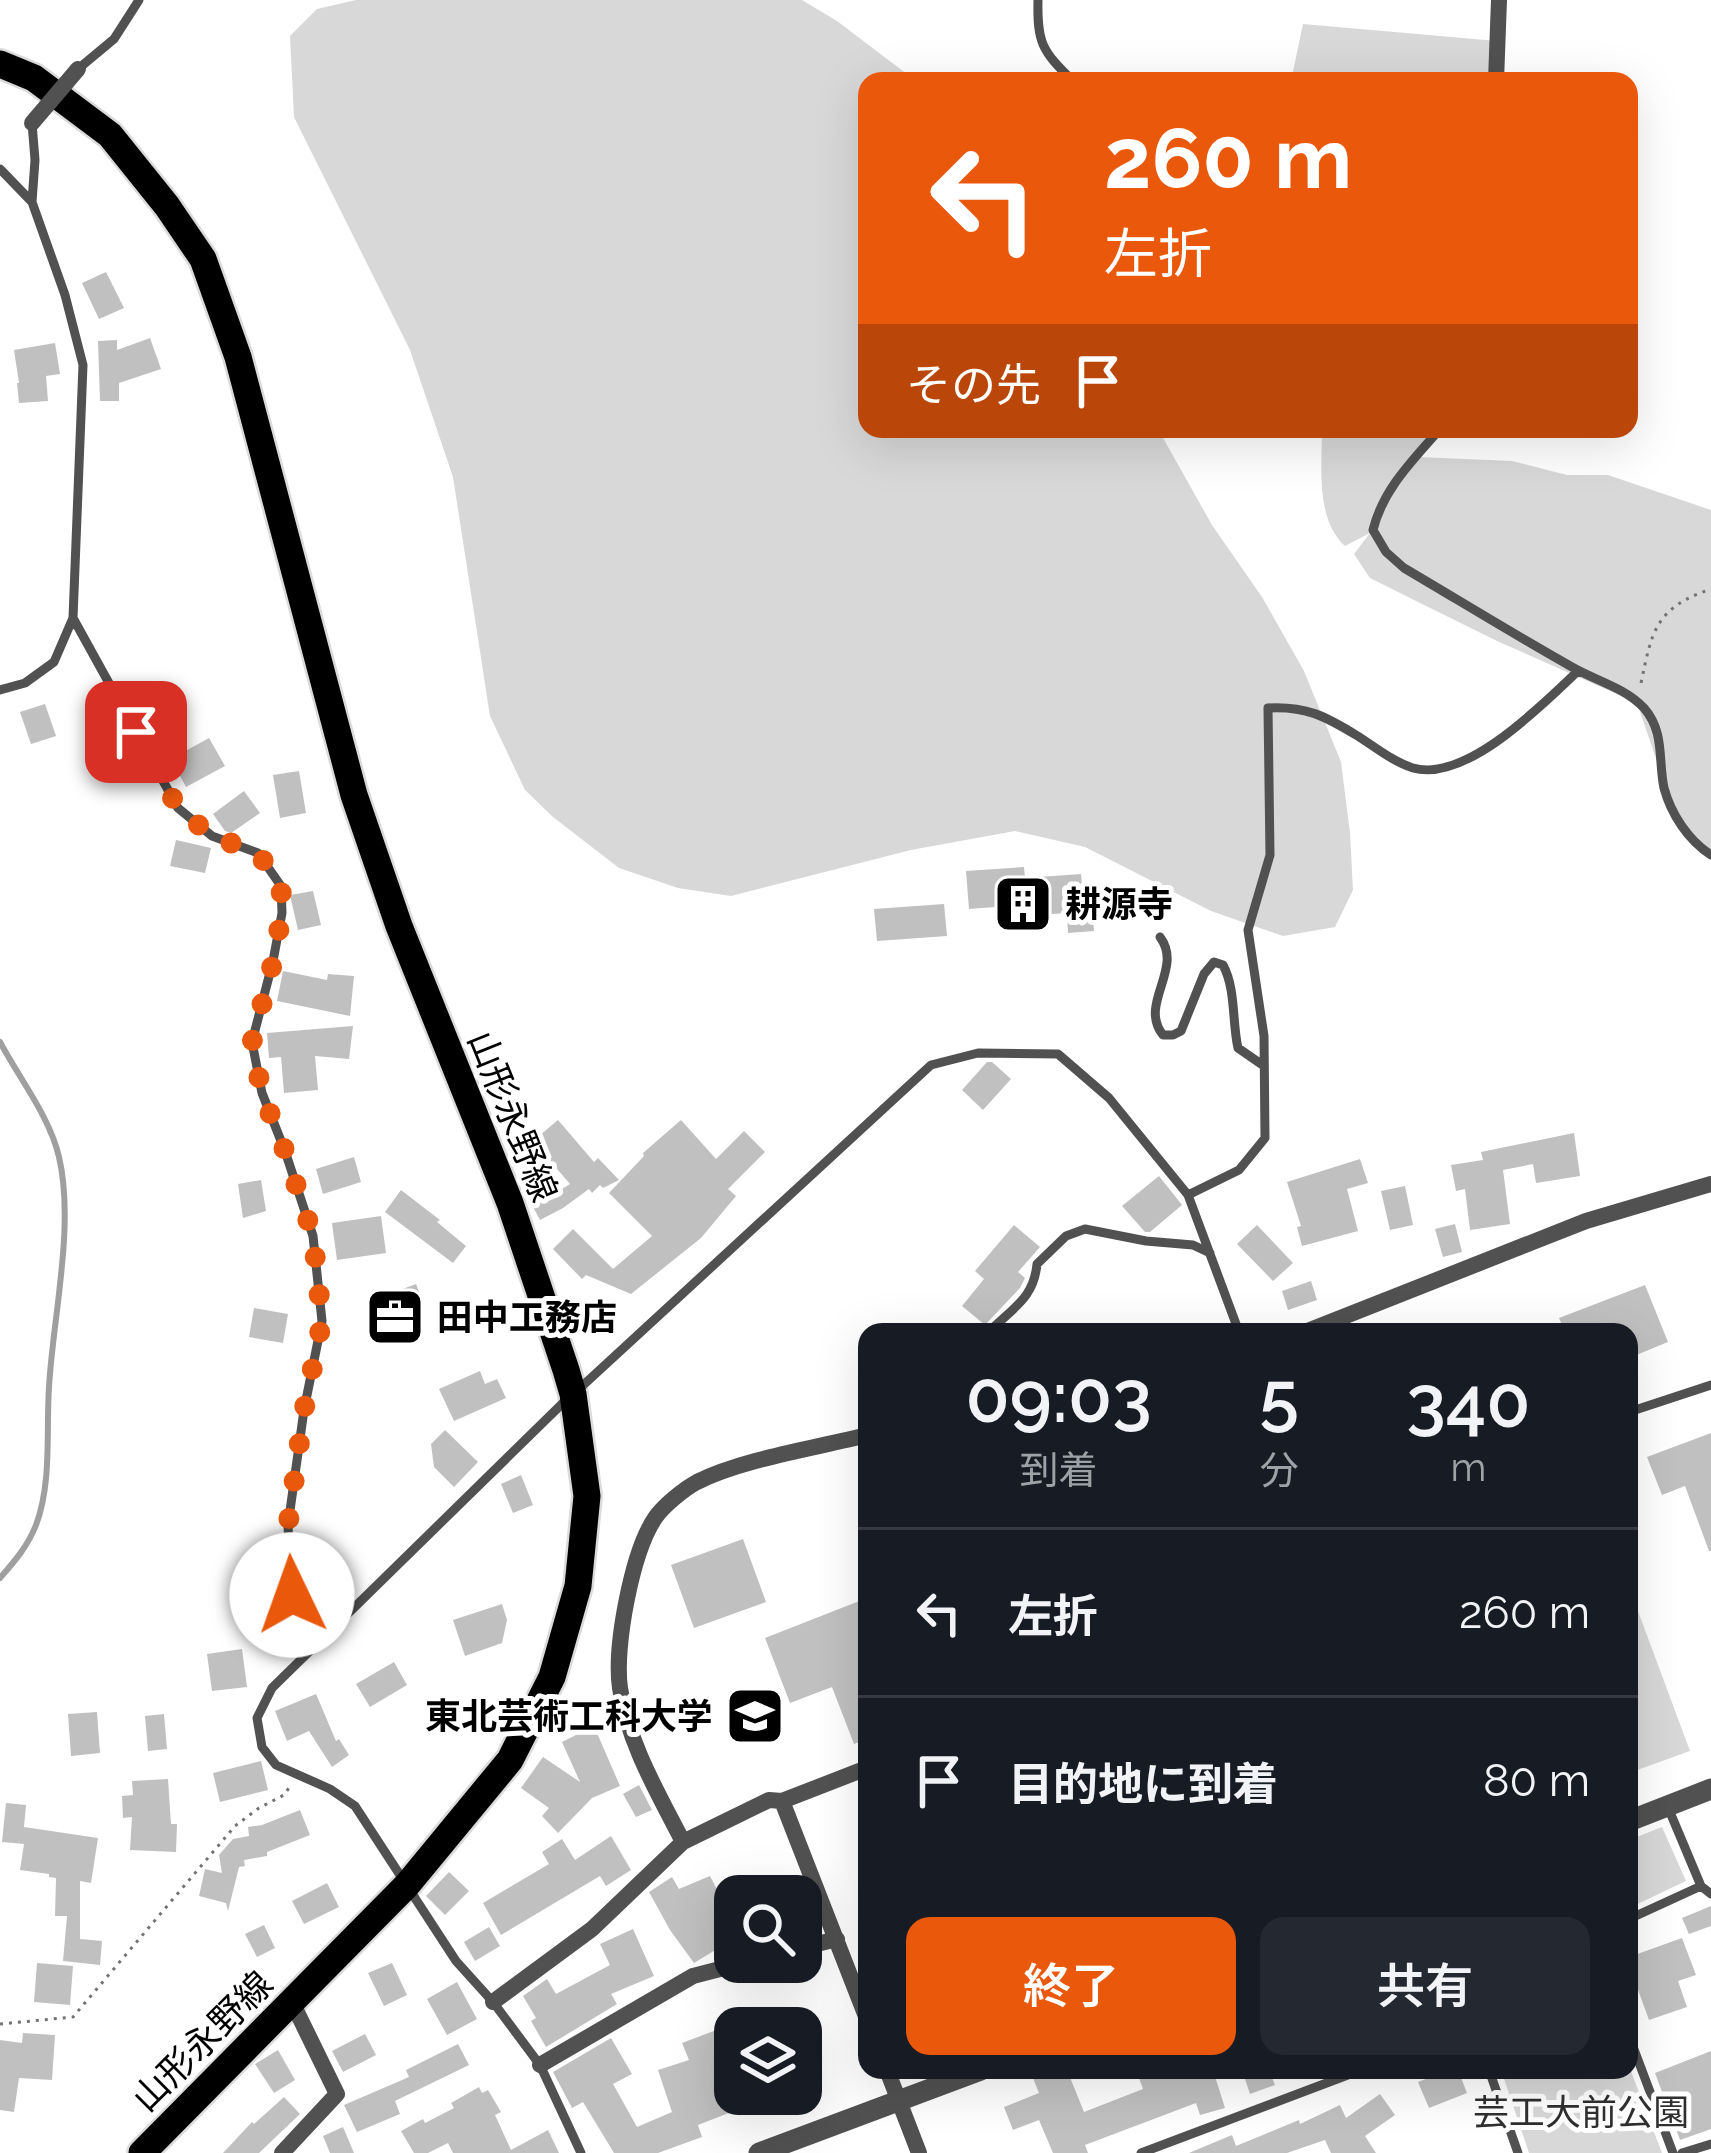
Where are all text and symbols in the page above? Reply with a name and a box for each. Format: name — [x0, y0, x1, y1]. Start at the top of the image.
text: 260 m — [1104, 109, 1352, 208]
icon: left — [906, 120, 1062, 276]
text: 左折 — [1104, 222, 1212, 286]
icon: arrive — [1065, 348, 1131, 414]
text: その先 — [906, 359, 1041, 412]
pin — [85, 681, 187, 783]
icon: arrive — [103, 699, 169, 765]
building icon: 耕源寺 — [992, 873, 1054, 935]
place label: 耕源寺 — [1065, 883, 1173, 925]
street label: 山形永野線 — [460, 1025, 566, 1207]
office icon: 田中工務店 — [364, 1286, 426, 1348]
place label: 田中工務店 — [437, 1296, 617, 1338]
text: 09:03 — [965, 1354, 1152, 1439]
text: 5 — [1259, 1354, 1299, 1439]
text: 340 — [1406, 1359, 1531, 1444]
text: m — [1450, 1444, 1486, 1490]
text: 到着 — [1020, 1447, 1098, 1493]
text: 分 — [1260, 1447, 1299, 1493]
position arrow — [229, 1532, 355, 1658]
icon: left — [906, 1580, 972, 1646]
text: 260 m — [1459, 1586, 1590, 1639]
text: 左折 — [1008, 1590, 1098, 1643]
school or university icon: 東北芸術工科大学 — [724, 1685, 786, 1747]
place label: 東北芸術工科大学 — [425, 1695, 713, 1737]
icon: arrive — [906, 1748, 972, 1814]
text: 80 m — [1483, 1754, 1590, 1807]
text: 目的地に到着 — [1008, 1758, 1278, 1811]
map controls — [714, 1875, 822, 2115]
button: search — [714, 1875, 822, 1983]
button: 終了 — [906, 1917, 1236, 2055]
button: 共有 — [1260, 1917, 1590, 2055]
street label: 山形永野線 — [124, 1963, 280, 2119]
button: layers — [714, 2007, 822, 2115]
park label: 芸工大前公園 — [1473, 2091, 1689, 2133]

